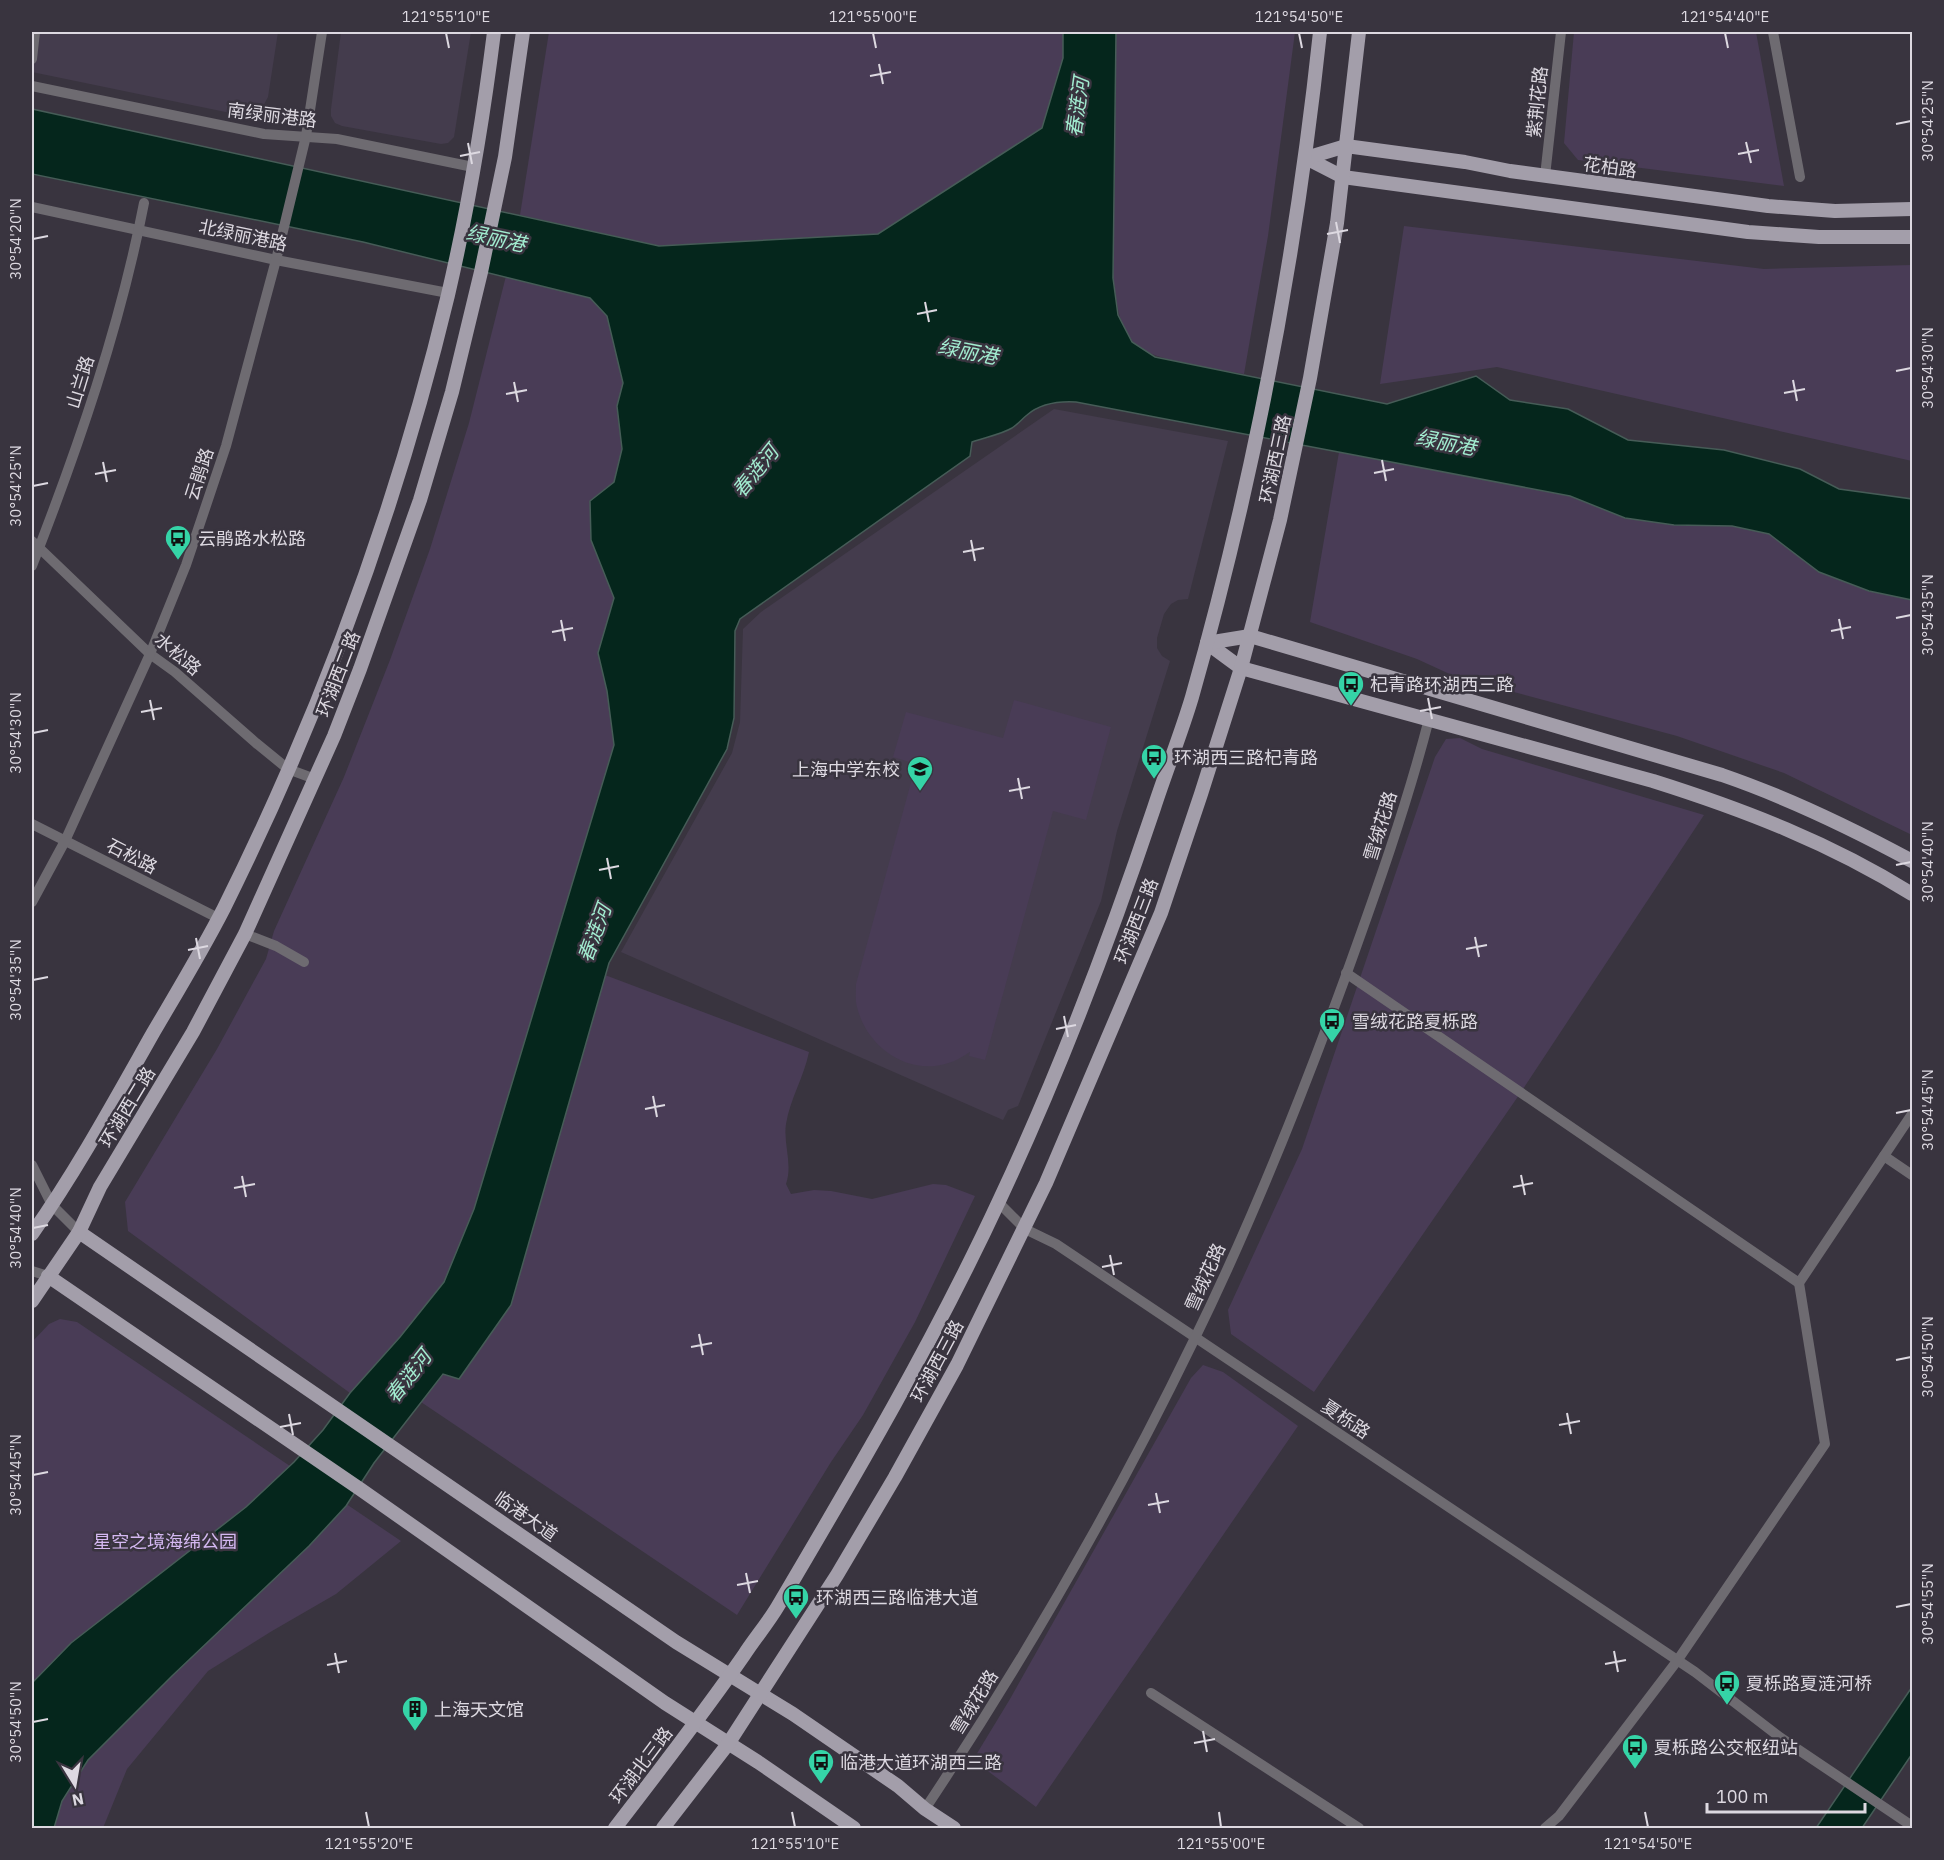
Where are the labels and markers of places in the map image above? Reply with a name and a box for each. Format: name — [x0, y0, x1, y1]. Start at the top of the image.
bus stop icon: 云鹃路水松路 — [163, 523, 193, 561]
place label: 云鹃路水松路 — [198, 527, 306, 550]
bus stop icon: 杞青路环湖西三路 — [1336, 669, 1366, 707]
place label: 杞青路环湖西三路 — [1370, 673, 1514, 696]
bus stop icon: 环湖西三路杞青路 — [1139, 742, 1169, 780]
place label: 环湖西三路杞青路 — [1174, 746, 1318, 769]
school or university icon: 上海中学东校 — [905, 754, 935, 792]
place label: 上海中学东校 — [792, 758, 900, 781]
bus stop icon: 雪绒花路夏栎路 — [1317, 1006, 1347, 1044]
place label: 雪绒花路夏栎路 — [1352, 1010, 1478, 1033]
bus stop icon: 环湖西三路临港大道 — [781, 1582, 811, 1620]
place label: 环湖西三路临港大道 — [816, 1586, 978, 1609]
bus stop icon: 夏栎路夏涟河桥 — [1712, 1668, 1742, 1706]
place label: 夏栎路夏涟河桥 — [1746, 1672, 1872, 1695]
building icon: 上海天文馆 — [400, 1694, 430, 1732]
place label: 上海天文馆 — [434, 1698, 524, 1721]
bus stop icon: 夏栎路公交枢纽站 — [1620, 1732, 1650, 1770]
place label: 夏栎路公交枢纽站 — [1654, 1736, 1798, 1759]
bus stop icon: 临港大道环湖西三路 — [806, 1747, 836, 1785]
place label: 临港大道环湖西三路 — [840, 1751, 1002, 1774]

